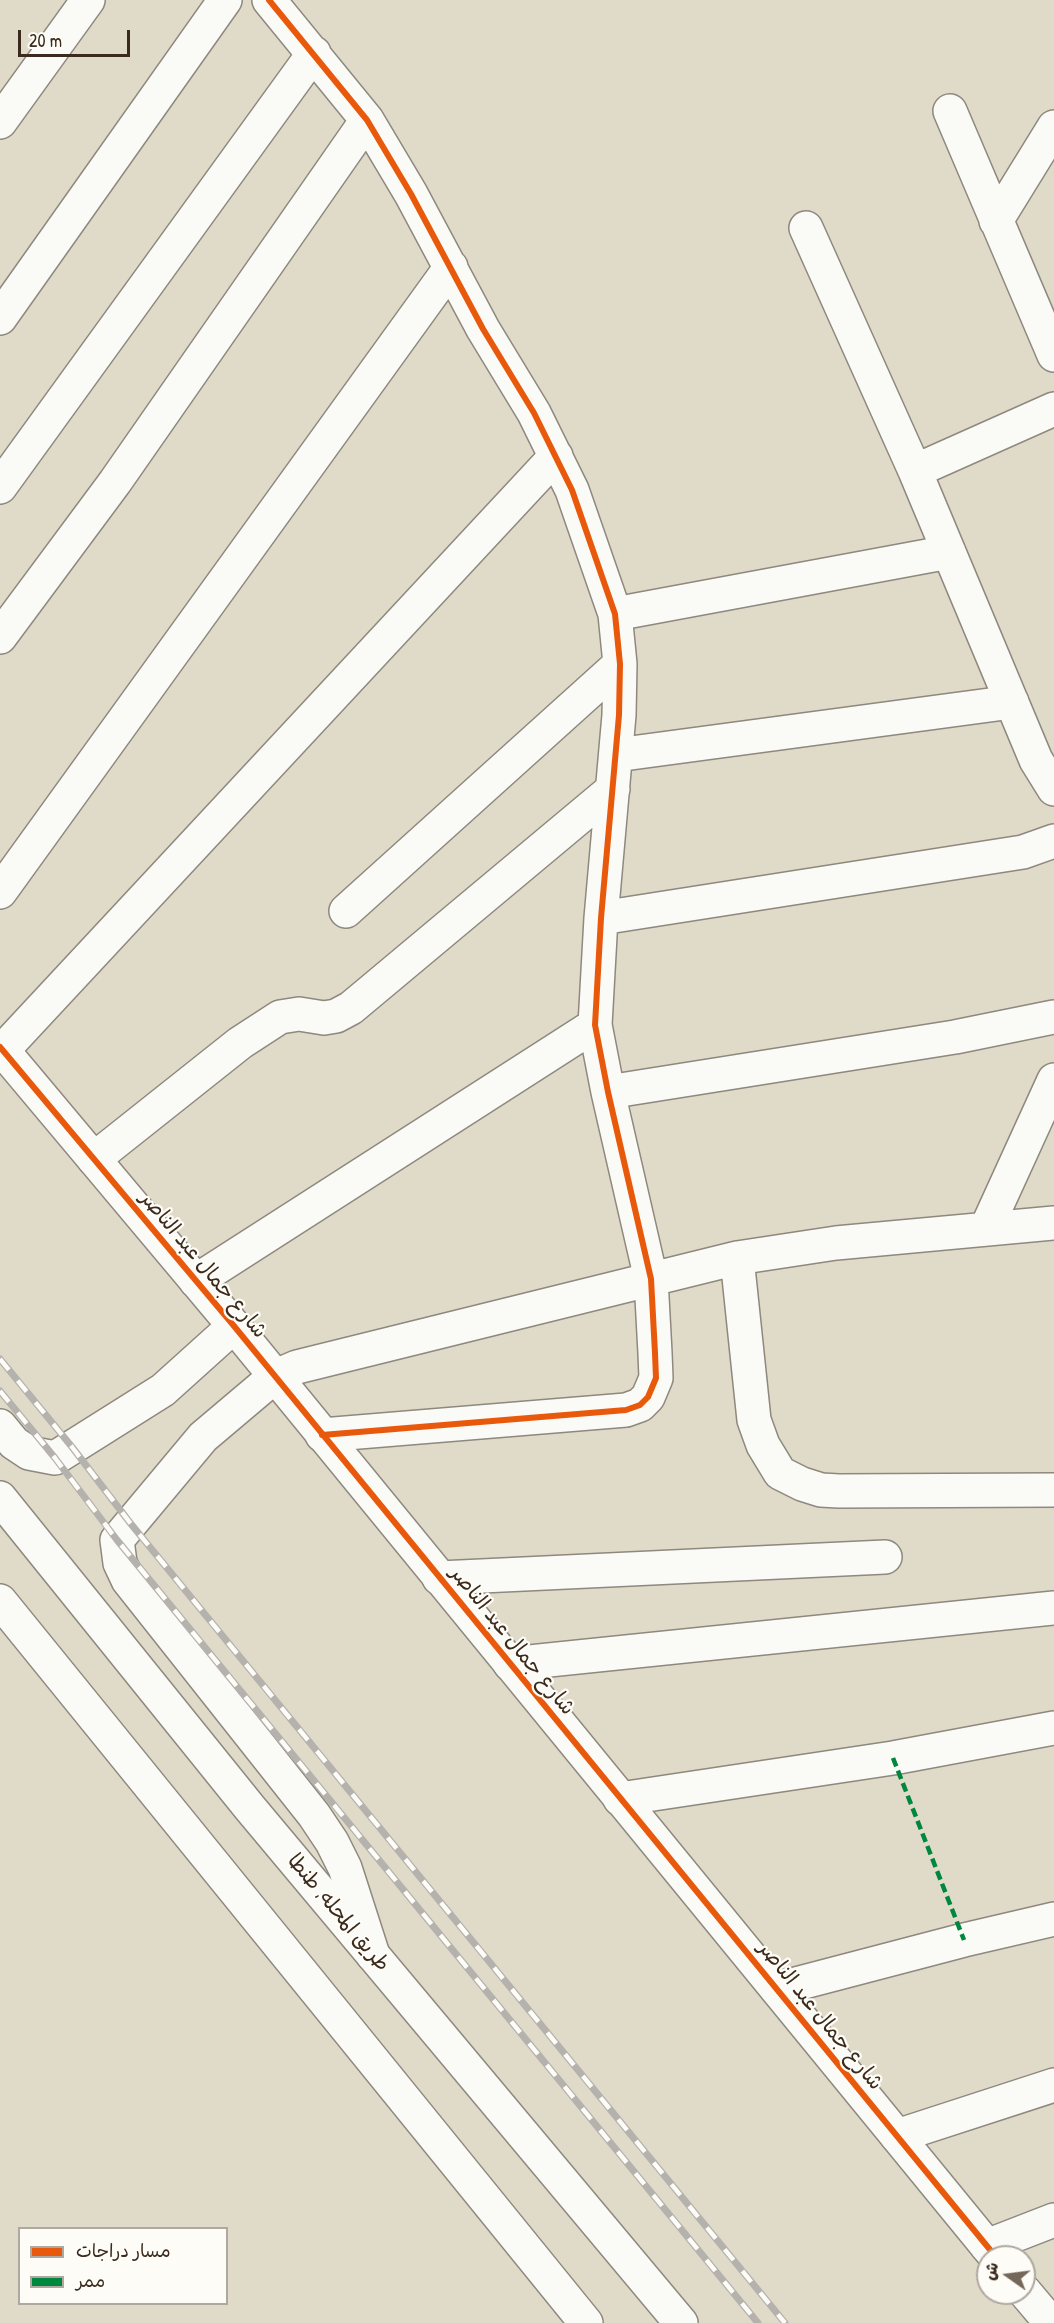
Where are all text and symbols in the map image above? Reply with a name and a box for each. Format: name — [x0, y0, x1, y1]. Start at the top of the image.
scale bar — [21, 18, 134, 56]
text: 20 m — [29, 28, 62, 53]
street label: شارع جمال عبد الناصر — [134, 1186, 272, 1344]
street label: شارع جمال عبد الناصر — [444, 1561, 580, 1721]
street label: طريق المحله, طنطا — [281, 1849, 395, 1977]
street label: شارع جمال عبد الناصر — [752, 1936, 888, 2096]
legend — [18, 2227, 228, 2305]
text: مسار دراجات — [76, 2238, 171, 2263]
north arrow — [976, 2245, 1036, 2305]
text: ش — [978, 2260, 1003, 2282]
text: ممر — [76, 2268, 105, 2293]

